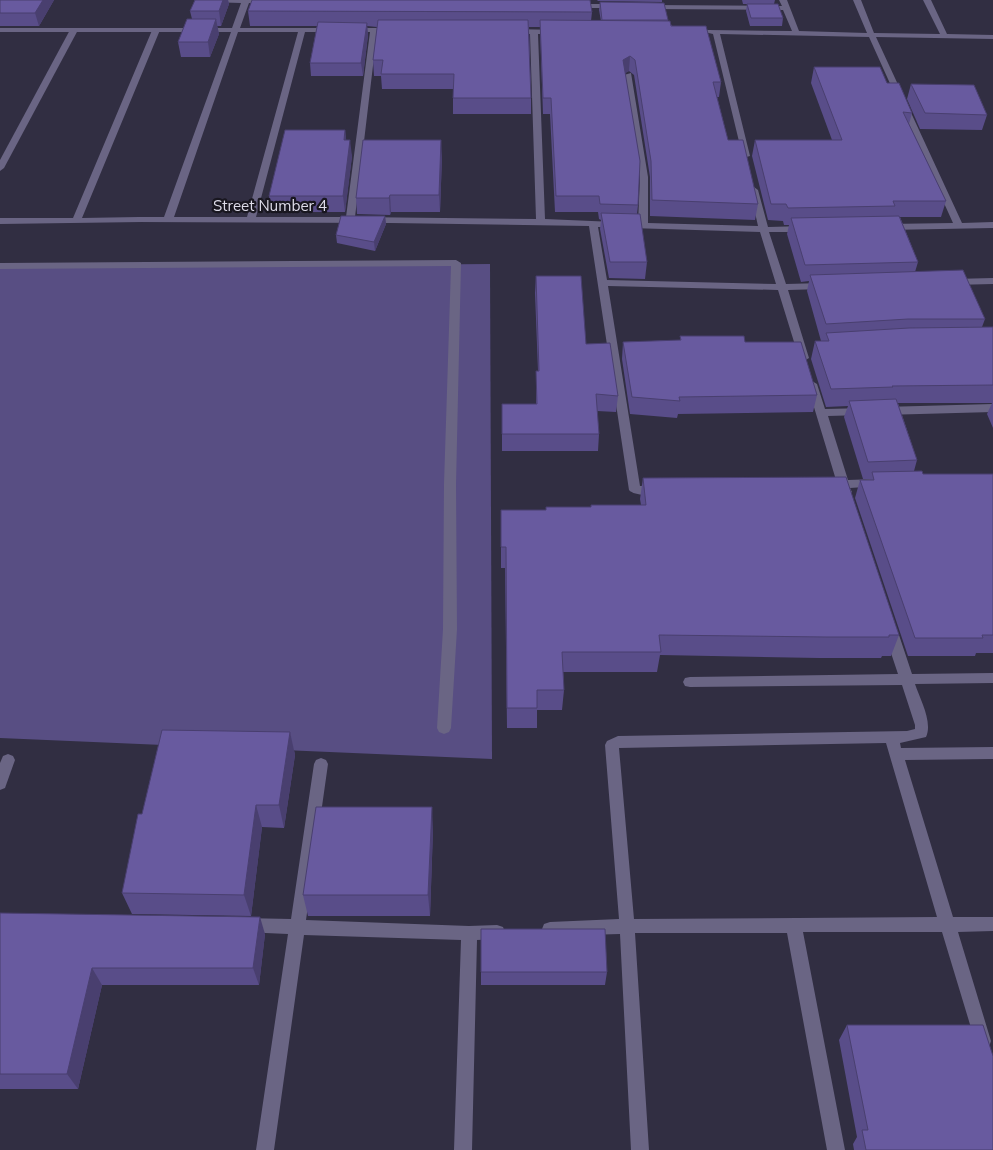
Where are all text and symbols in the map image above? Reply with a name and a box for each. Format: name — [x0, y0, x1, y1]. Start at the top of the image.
street label: Street Number 4 — [213, 196, 327, 215]

